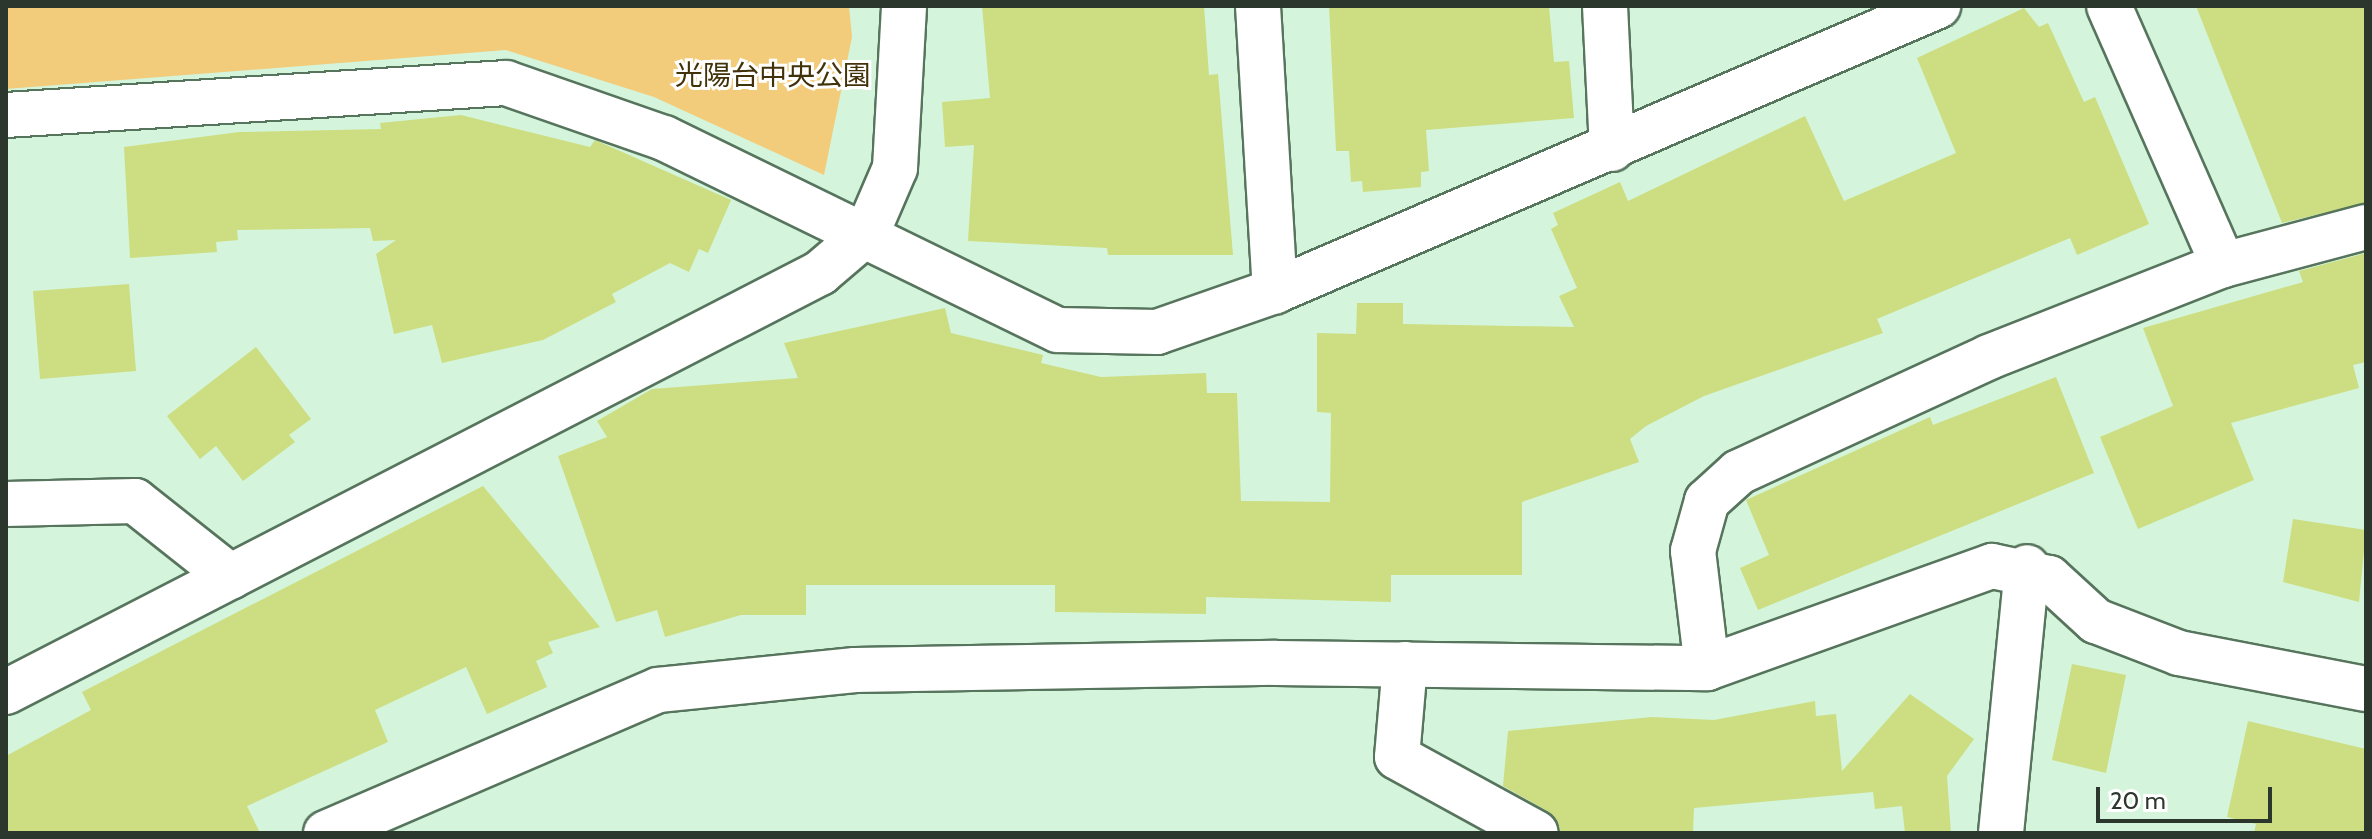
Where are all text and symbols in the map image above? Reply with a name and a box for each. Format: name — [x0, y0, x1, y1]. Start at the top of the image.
park label: 光陽台中央公園 — [675, 58, 871, 92]
scale bar — [2100, 771, 2276, 821]
text: 20 m — [2110, 786, 2166, 815]

